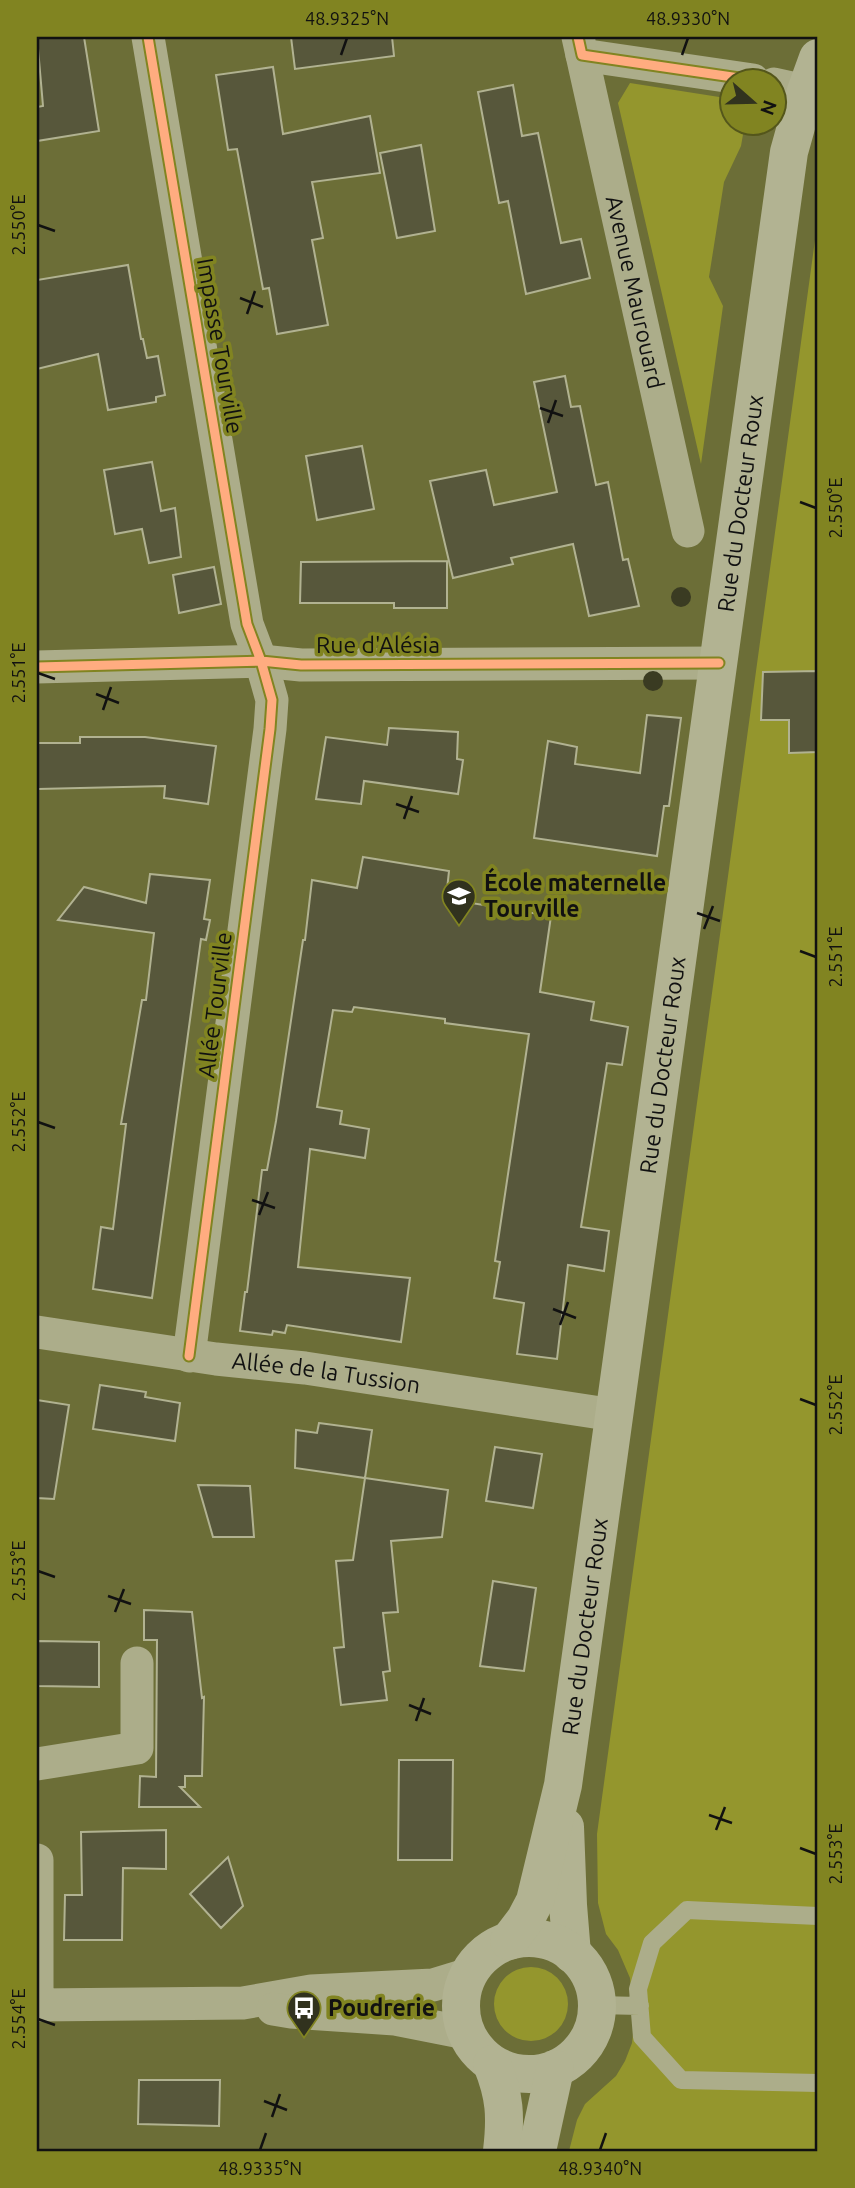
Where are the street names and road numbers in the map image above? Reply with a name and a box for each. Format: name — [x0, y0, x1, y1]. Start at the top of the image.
street label: Avenue Maurouard — [602, 193, 669, 391]
street label: Impasse Tourville — [193, 256, 248, 436]
street label: Rue du Docteur Roux — [712, 393, 767, 614]
street label: Rue d'Alésia — [316, 632, 440, 657]
street label: Allée Tourville — [193, 931, 236, 1079]
street label: Rue du Docteur Roux — [635, 954, 690, 1175]
street label: Allée de la Tussion — [231, 1348, 422, 1397]
street label: Rue du Docteur Roux — [557, 1516, 612, 1737]

